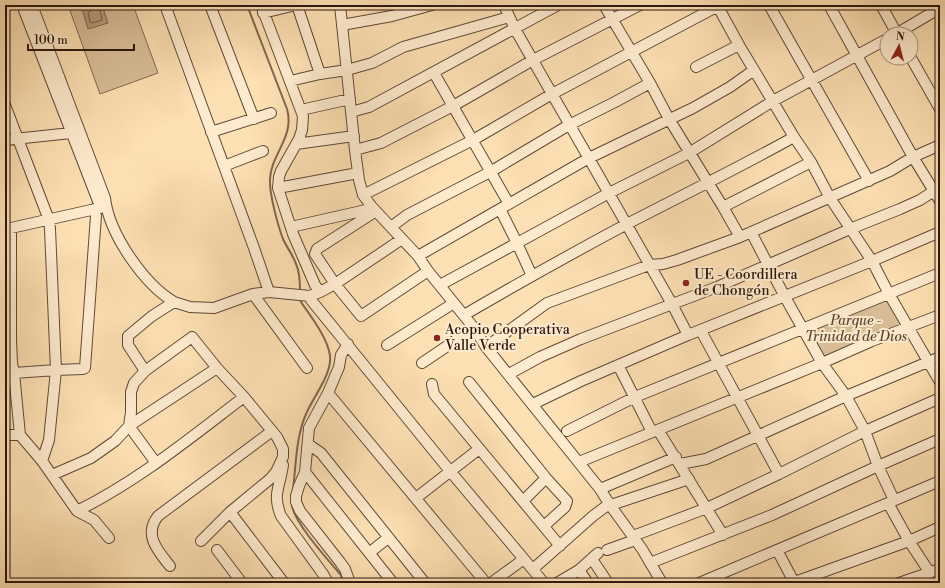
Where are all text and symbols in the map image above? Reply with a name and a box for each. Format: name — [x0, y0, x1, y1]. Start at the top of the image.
scale bar — [28, 26, 134, 52]
north arrow — [879, 26, 919, 66]
text: N — [895, 30, 906, 45]
text: 100 m — [34, 33, 68, 48]
place label: UE - Coordillera de Chongón — [694, 266, 799, 300]
marker: UE - Coordillera de Chongón — [681, 278, 691, 288]
park label: Parque - Trinidad de Dios — [805, 312, 907, 346]
place label: Acopio Cooperativa Valle Verde — [444, 321, 571, 355]
marker: Acopio Cooperativa Valle Verde — [432, 333, 442, 343]

